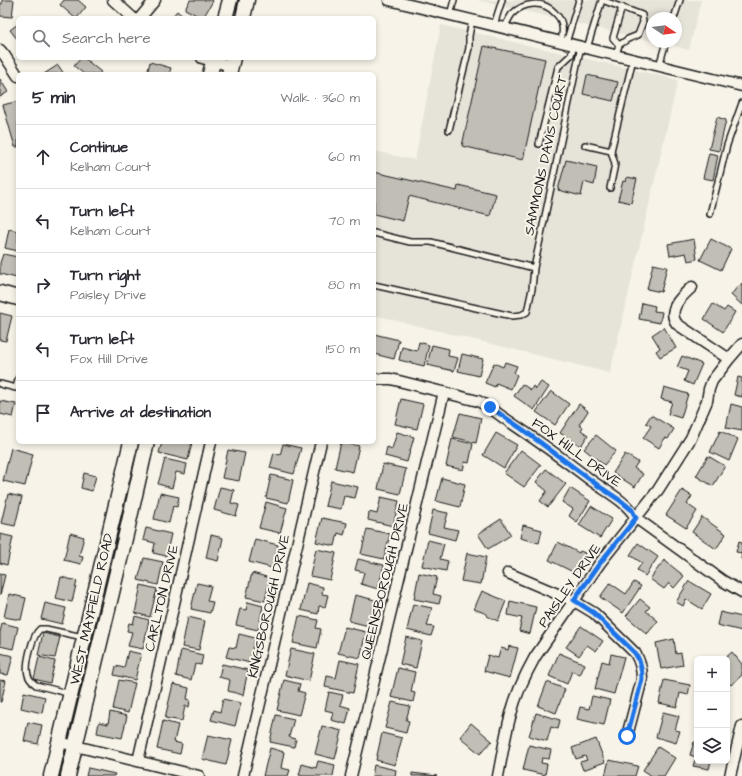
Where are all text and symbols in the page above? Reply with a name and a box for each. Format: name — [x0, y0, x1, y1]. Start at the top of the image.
north arrow — [646, 12, 682, 48]
search box — [16, 16, 376, 60]
icon: search — [30, 27, 52, 49]
text: Search here — [62, 28, 151, 49]
street label: SAMMONS DAVIS COURT — [519, 73, 573, 237]
text: 5 min — [32, 86, 75, 110]
text: Walk · 360 m — [281, 89, 360, 107]
text: Continue — [70, 137, 128, 158]
icon: ahead — [32, 146, 54, 168]
text: 60 m — [328, 148, 360, 166]
text: Kelham Court — [70, 158, 151, 176]
text: Turn left — [70, 201, 134, 222]
icon: left — [32, 210, 54, 232]
text: 70 m — [328, 212, 360, 230]
text: Kelham Court — [70, 222, 151, 240]
text: Turn right — [70, 265, 141, 286]
icon: right — [32, 274, 54, 296]
text: 80 m — [328, 276, 360, 294]
text: Paisley Drive — [70, 286, 146, 304]
text: Turn left — [70, 329, 134, 350]
icon: left — [32, 338, 54, 360]
text: 150 m — [326, 340, 360, 358]
text: Fox Hill Drive — [70, 350, 148, 368]
route end — [481, 398, 499, 416]
icon: arrive — [32, 402, 54, 424]
text: Arrive at destination — [70, 402, 211, 423]
street label: FOX HILL DRIVE — [527, 413, 626, 493]
street label: QUEENSBOROUGH DRIVE — [356, 500, 414, 662]
street label: WEST MAYFIELD ROAD — [65, 532, 119, 687]
street label: KINGSBOROUGH DRIVE — [243, 532, 295, 680]
street label: PAISLEY DRIVE — [533, 539, 607, 632]
street label: CARLTON DRIVE — [140, 542, 184, 654]
map controls — [694, 656, 730, 764]
button: + — [694, 656, 730, 692]
button: − — [694, 692, 730, 728]
route start — [618, 727, 636, 745]
button: layers — [694, 728, 730, 764]

